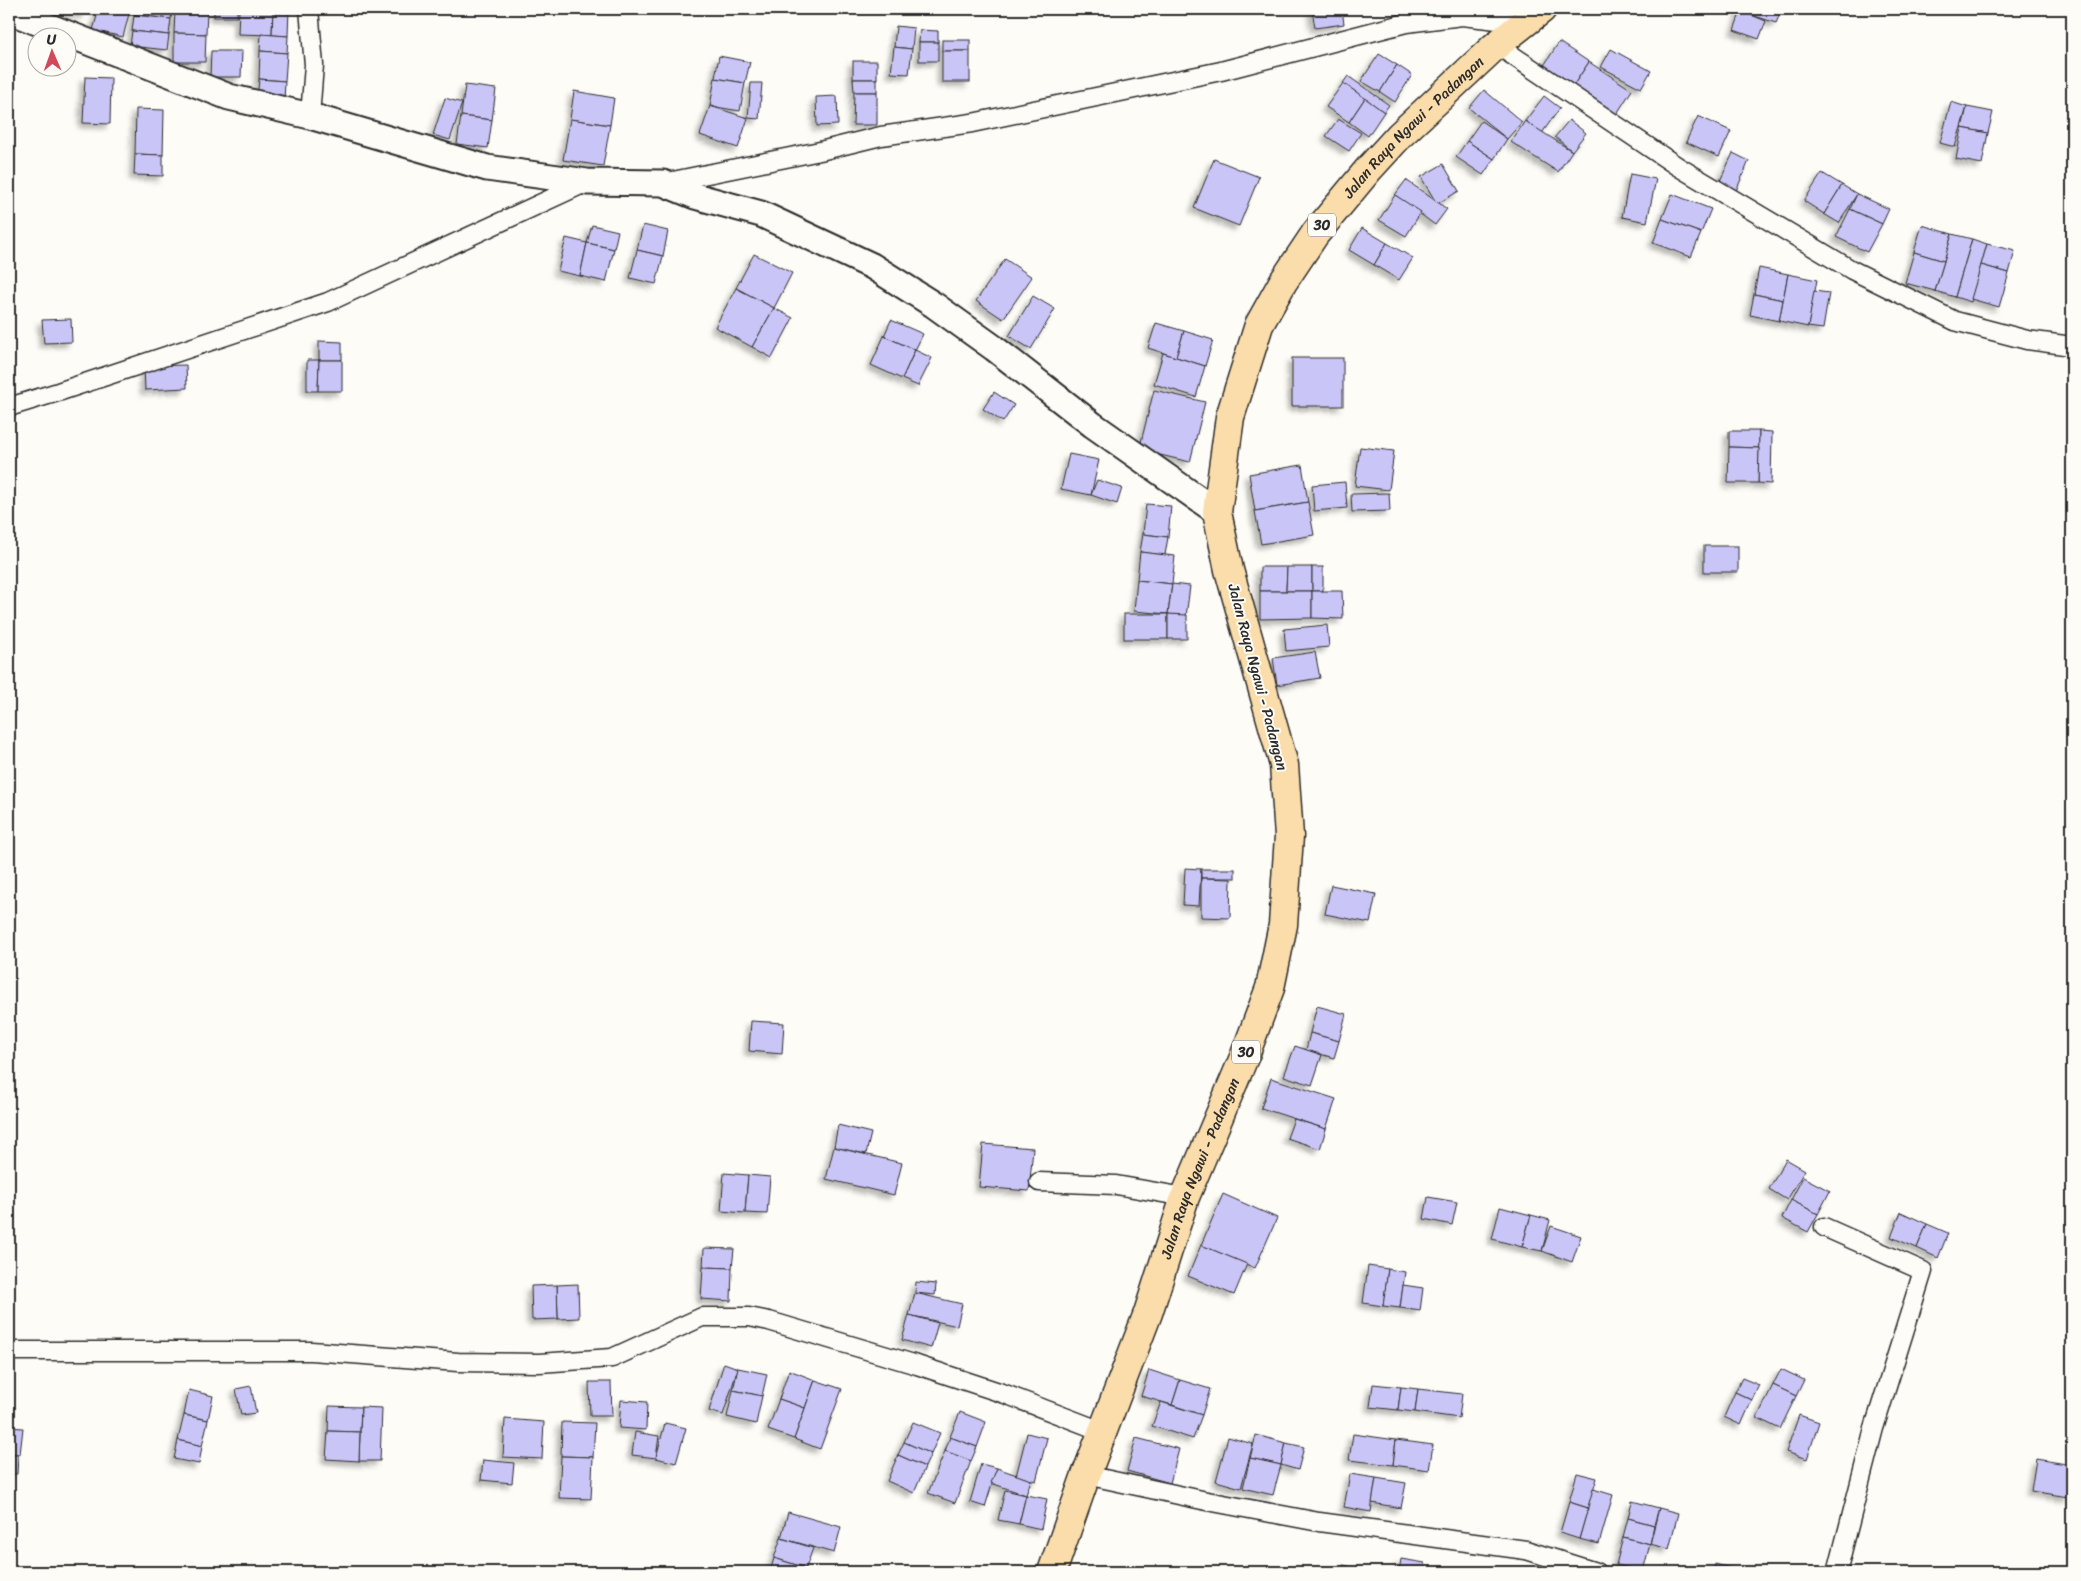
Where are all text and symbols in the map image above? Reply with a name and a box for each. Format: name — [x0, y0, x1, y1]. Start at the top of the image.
text: U — [46, 27, 57, 52]
north arrow — [28, 28, 78, 78]
street label: Jalan Raya Ngawi - Padangan — [1336, 50, 1490, 205]
road number: 30 — [1308, 214, 1336, 236]
street label: Jalan Raya Ngawi - Padangan — [1220, 580, 1295, 773]
road number: 30 — [1232, 1040, 1260, 1064]
street label: Jalan Raya Ngawi - Padangan — [1153, 1074, 1247, 1263]

